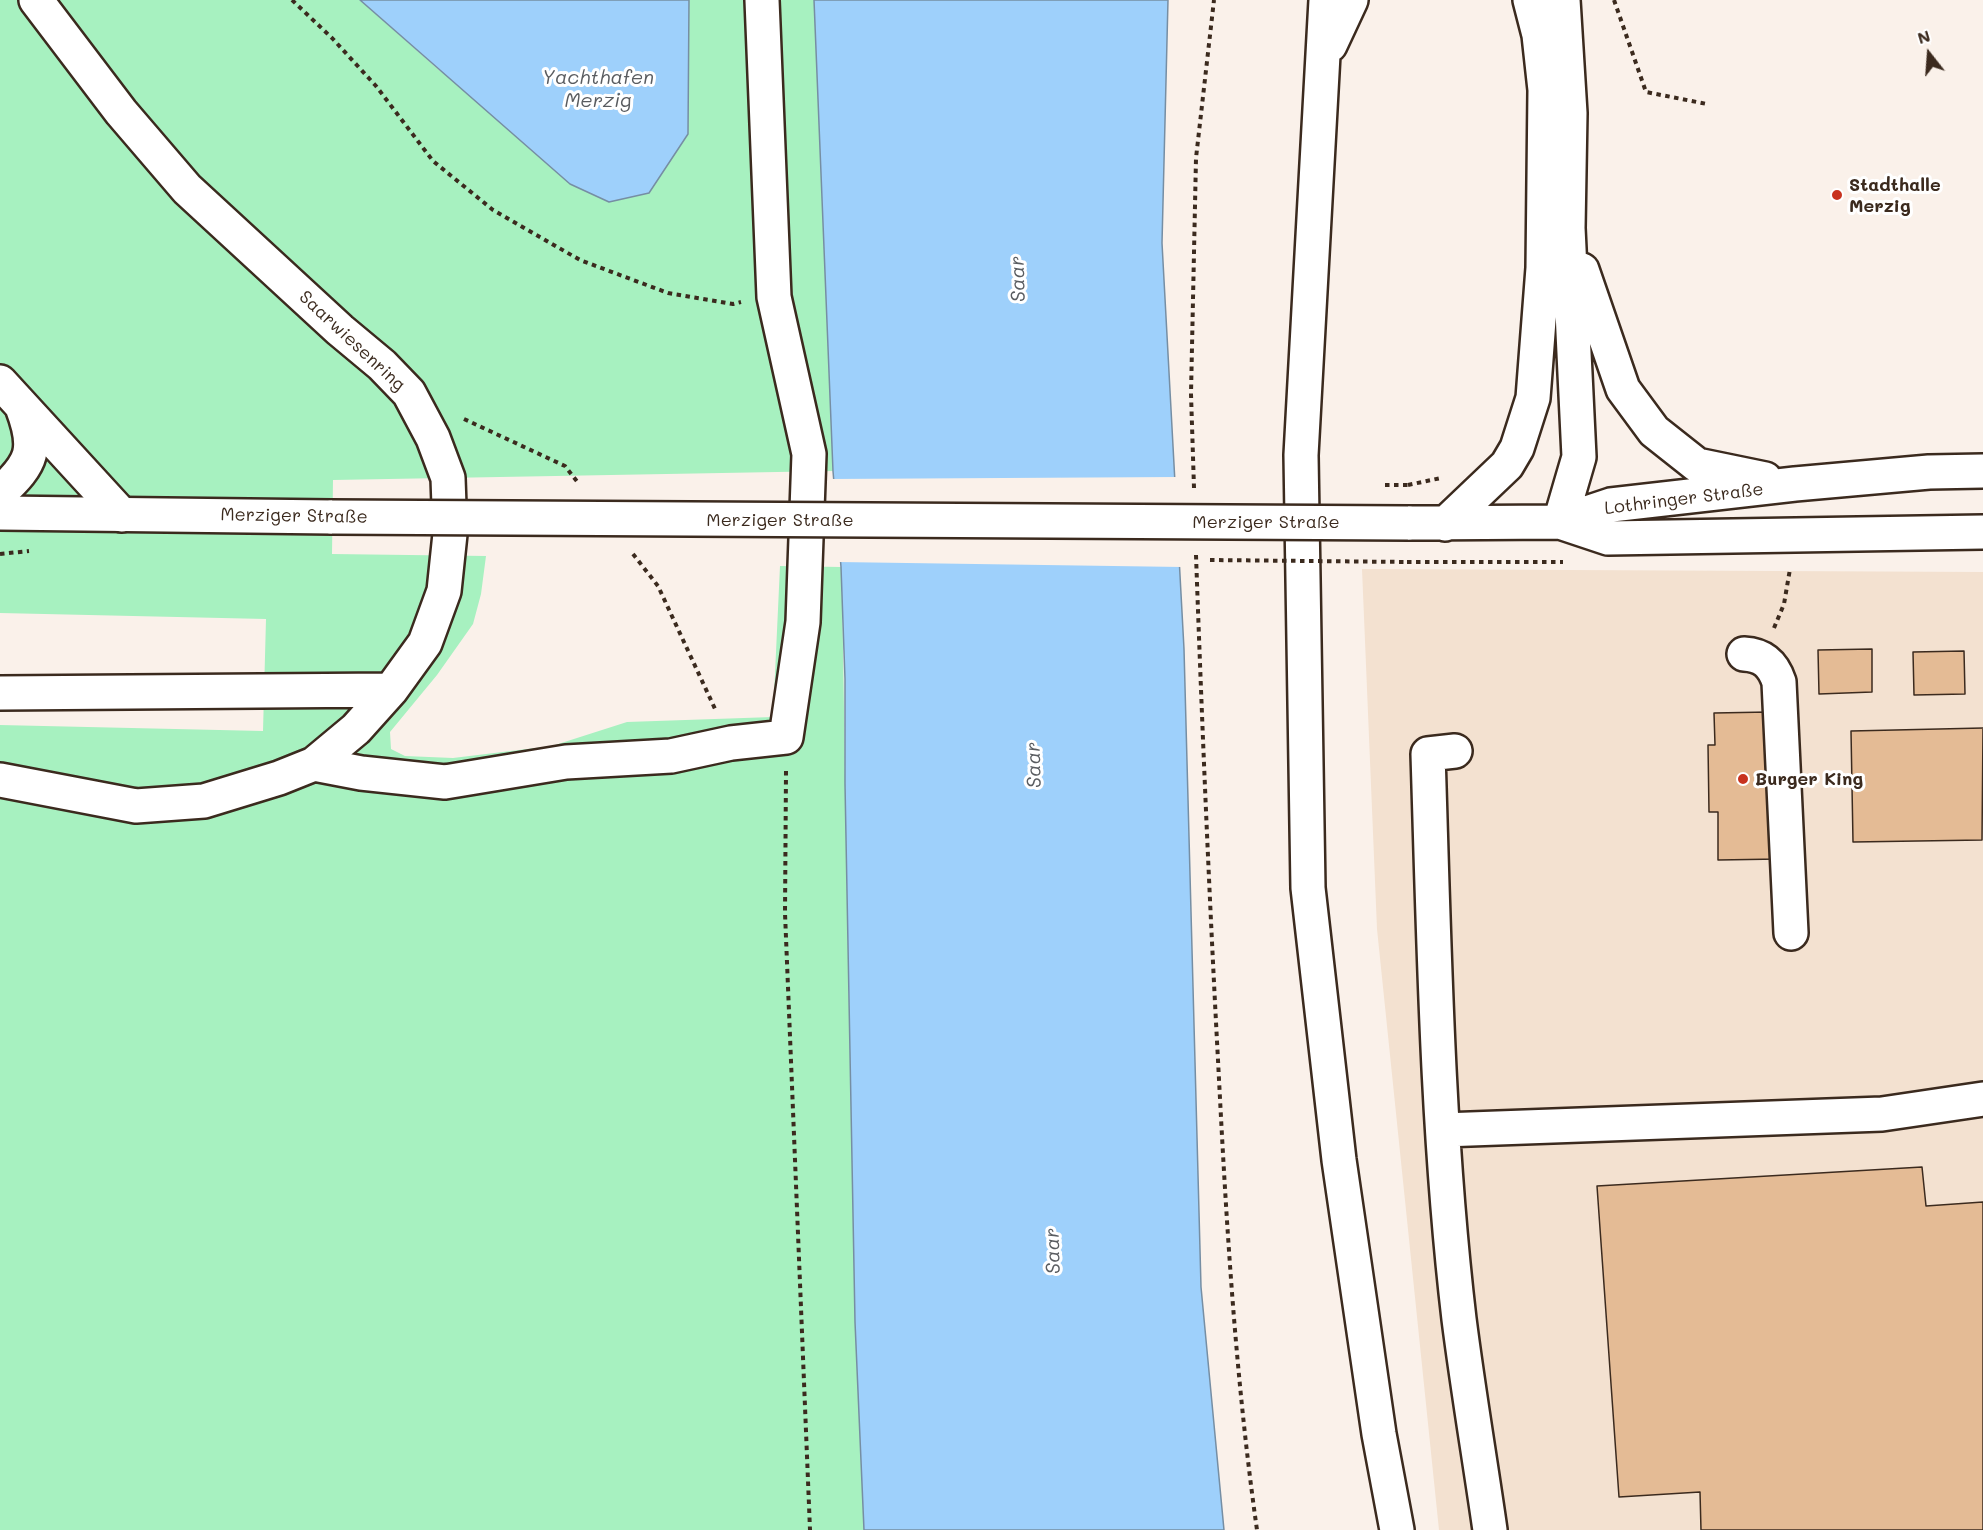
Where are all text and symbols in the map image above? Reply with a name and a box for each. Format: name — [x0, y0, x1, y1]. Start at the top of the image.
north arrow — [1899, 24, 1959, 84]
text: N — [1915, 24, 1932, 48]
water label: Yachthafen Merzig — [542, 66, 654, 113]
place label: Stadthalle Merzig — [1849, 174, 1941, 216]
marker: Stadthalle Merzig — [1830, 188, 1844, 202]
water label: Saar — [1005, 255, 1031, 303]
street label: Saarwiesenring — [295, 286, 409, 396]
street label: Lothringer Straße — [1603, 479, 1765, 519]
street label: Merziger Straße — [220, 504, 368, 528]
street label: Merziger Straße — [706, 509, 854, 531]
street label: Merziger Straße — [1192, 511, 1340, 533]
water label: Saar — [1021, 741, 1047, 789]
place label: Burger King — [1755, 768, 1863, 790]
marker: Burger King — [1736, 772, 1750, 786]
water label: Saar — [1040, 1227, 1066, 1275]

